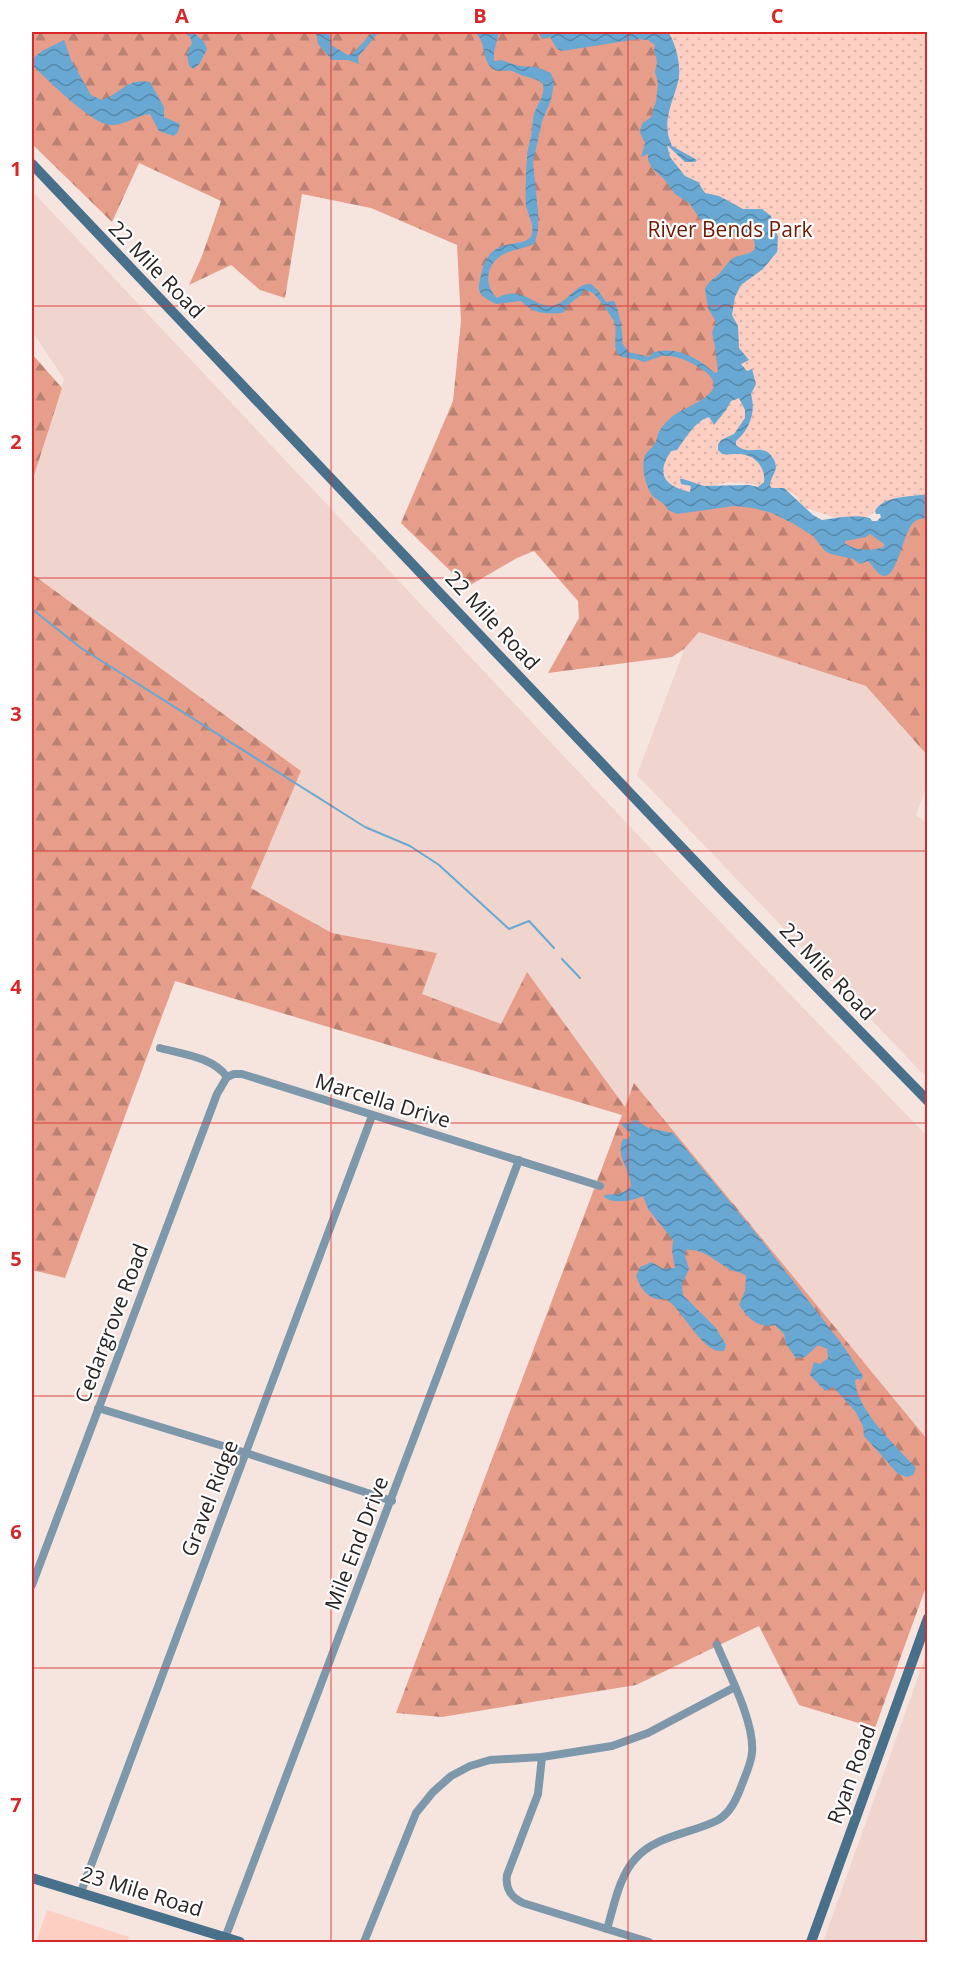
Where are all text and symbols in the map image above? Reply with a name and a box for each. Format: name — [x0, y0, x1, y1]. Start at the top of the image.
text: A — [175, 2, 189, 29]
text: B — [473, 2, 487, 29]
text: C — [771, 2, 784, 29]
text: 1 — [10, 155, 22, 182]
street label: 22 Mile Road — [103, 214, 211, 324]
park label: River Bends Park — [647, 215, 813, 243]
text: 2 — [10, 428, 22, 455]
street label: 22 Mile Road — [440, 564, 546, 676]
text: 3 — [10, 700, 22, 727]
street label: 22 Mile Road — [774, 916, 882, 1026]
text: 4 — [10, 973, 22, 1000]
street label: Marcella Drive — [312, 1066, 454, 1134]
street label: Cedargrove Road — [68, 1239, 154, 1407]
text: 5 — [10, 1245, 22, 1272]
street label: Gravel Ridge — [174, 1436, 244, 1560]
street label: Mile End Drive — [318, 1472, 394, 1614]
text: 6 — [10, 1518, 22, 1545]
street label: Ryan Road — [820, 1721, 882, 1827]
text: 7 — [10, 1791, 22, 1818]
street label: 23 Mile Road — [78, 1859, 206, 1923]

